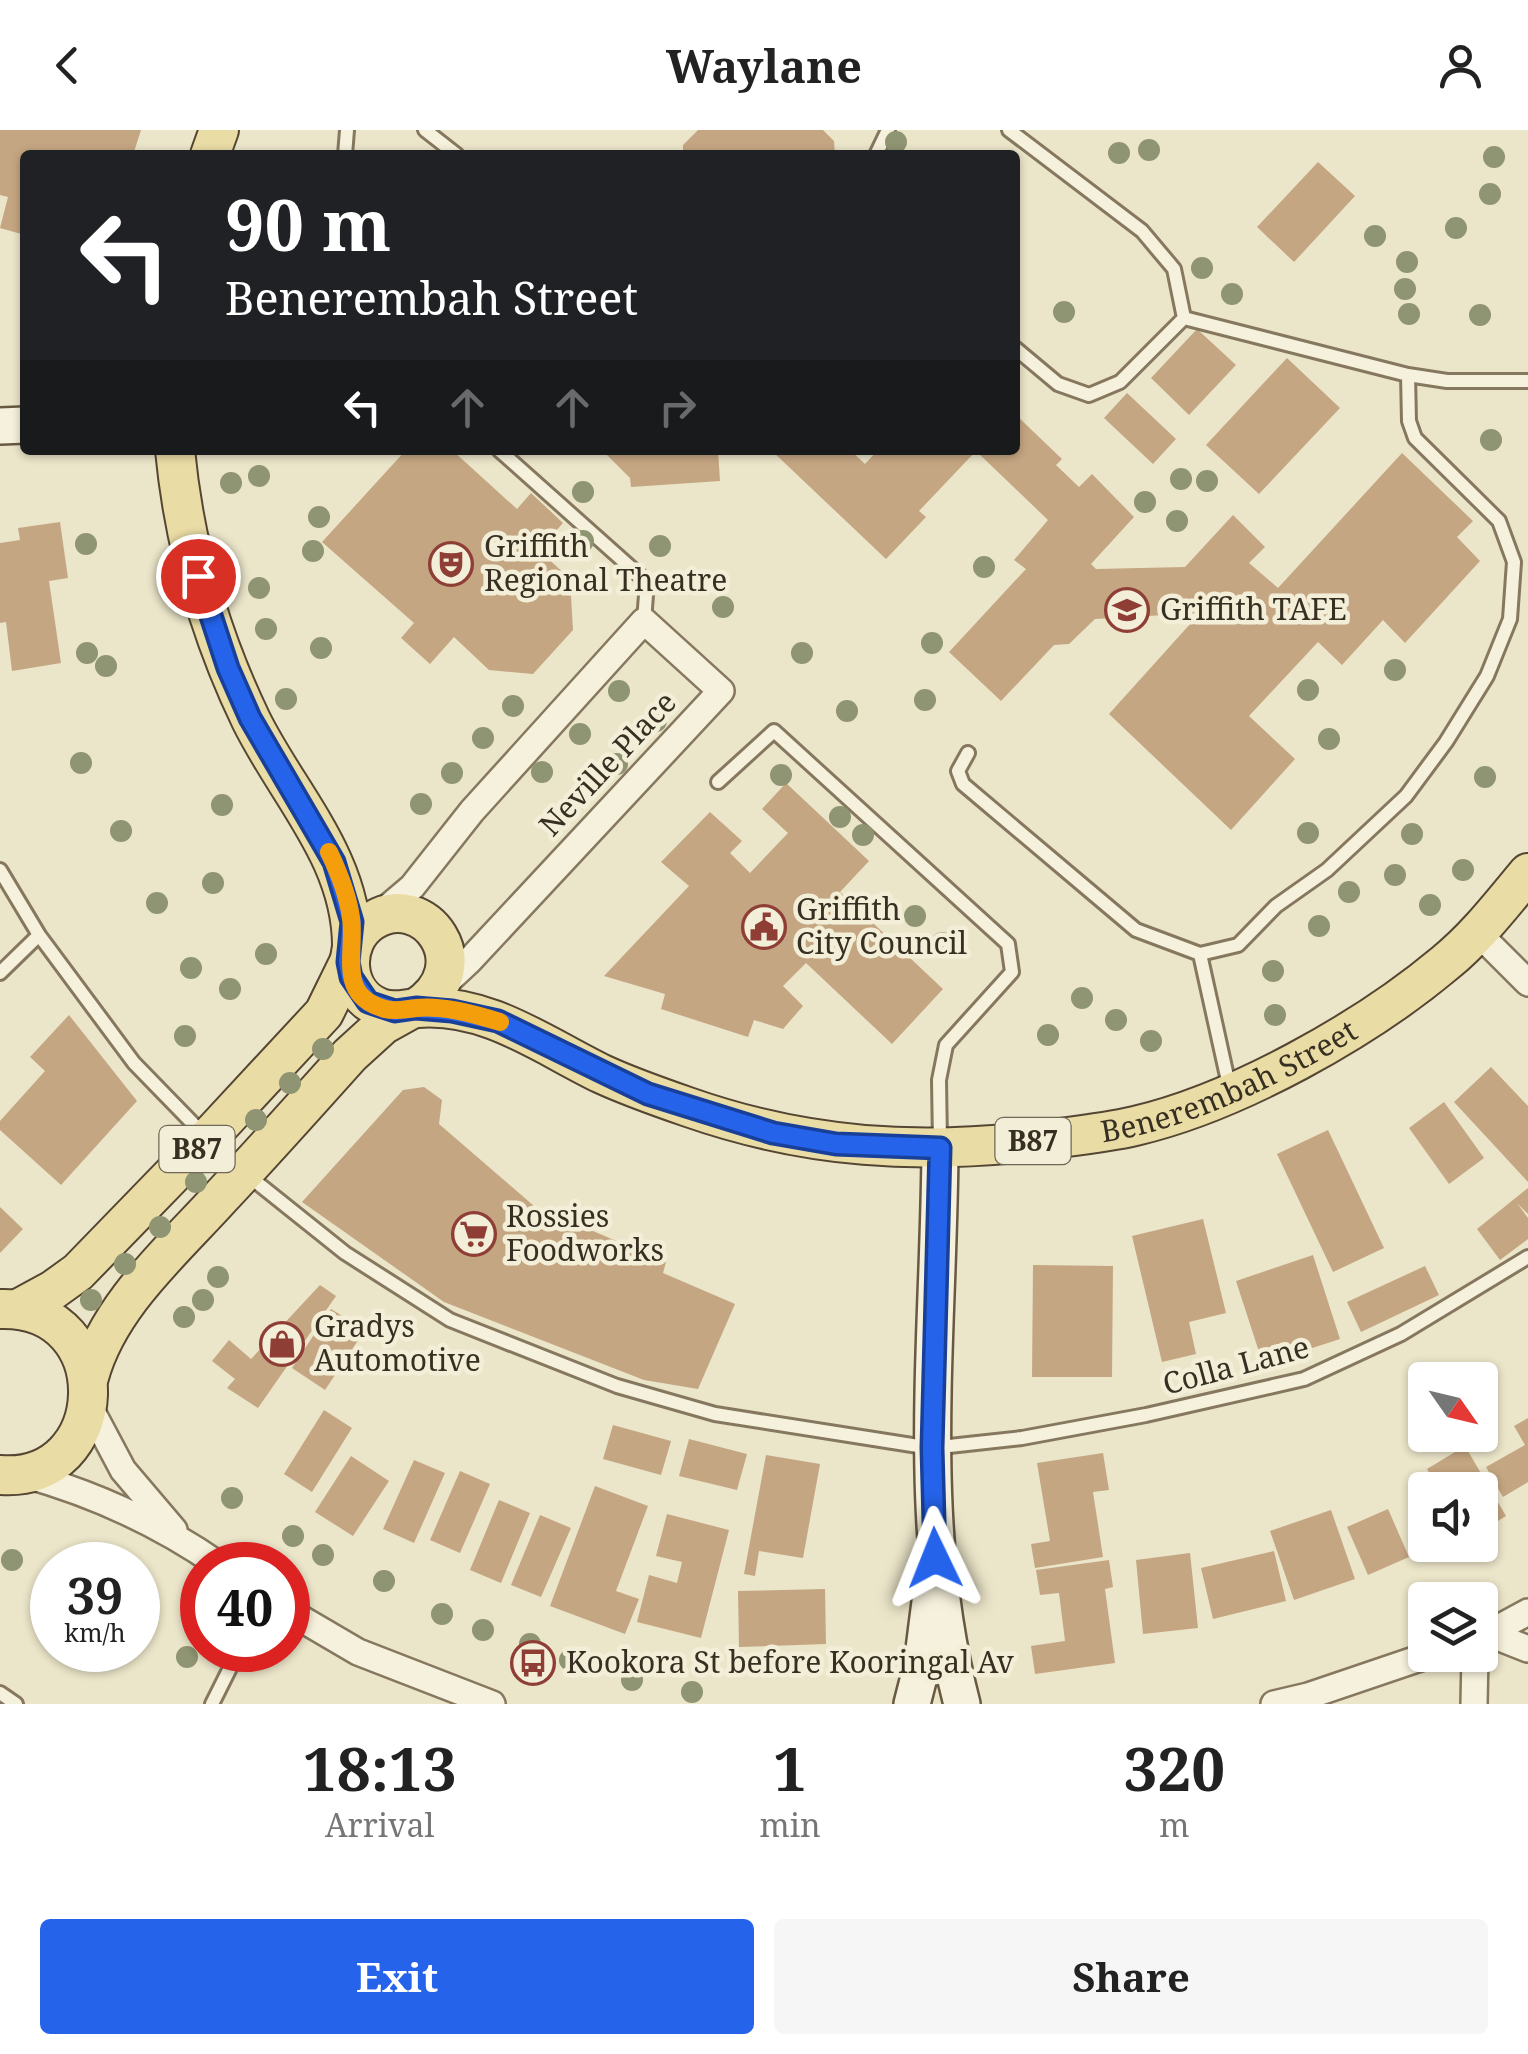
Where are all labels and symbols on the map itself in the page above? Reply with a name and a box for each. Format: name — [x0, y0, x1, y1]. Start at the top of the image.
place label: Griffith Regional Theatre — [484, 525, 727, 600]
pin — [156, 534, 241, 619]
theatre icon: Griffith Regional Theatre — [428, 541, 474, 587]
school or university icon: Griffith TAFE — [1104, 587, 1150, 633]
place label: Griffith TAFE — [1160, 588, 1347, 629]
street label: Neville Place — [529, 682, 684, 844]
place label: Griffith City Council — [796, 888, 967, 963]
public building icon: Griffith City Council — [741, 904, 787, 950]
street label: Benerembah Street — [1097, 1009, 1364, 1151]
road number: B87 — [996, 1118, 1070, 1164]
road number: B87 — [160, 1126, 234, 1172]
place label: Rossies Foodworks — [506, 1195, 664, 1270]
supermarket icon: Rossies Foodworks — [451, 1211, 497, 1257]
place label: Gradys Automotive — [314, 1305, 481, 1380]
shop icon: Gradys Automotive — [259, 1321, 305, 1367]
street label: Colla Lane — [1158, 1325, 1313, 1404]
north arrow — [1408, 1362, 1498, 1452]
position arrow — [883, 1506, 987, 1610]
speed limit sign: 40 — [180, 1542, 310, 1672]
bus stop icon: Kookora St before Kooringal Av — [510, 1640, 556, 1686]
place label: Kookora St before Kooringal Av — [566, 1641, 1015, 1682]

